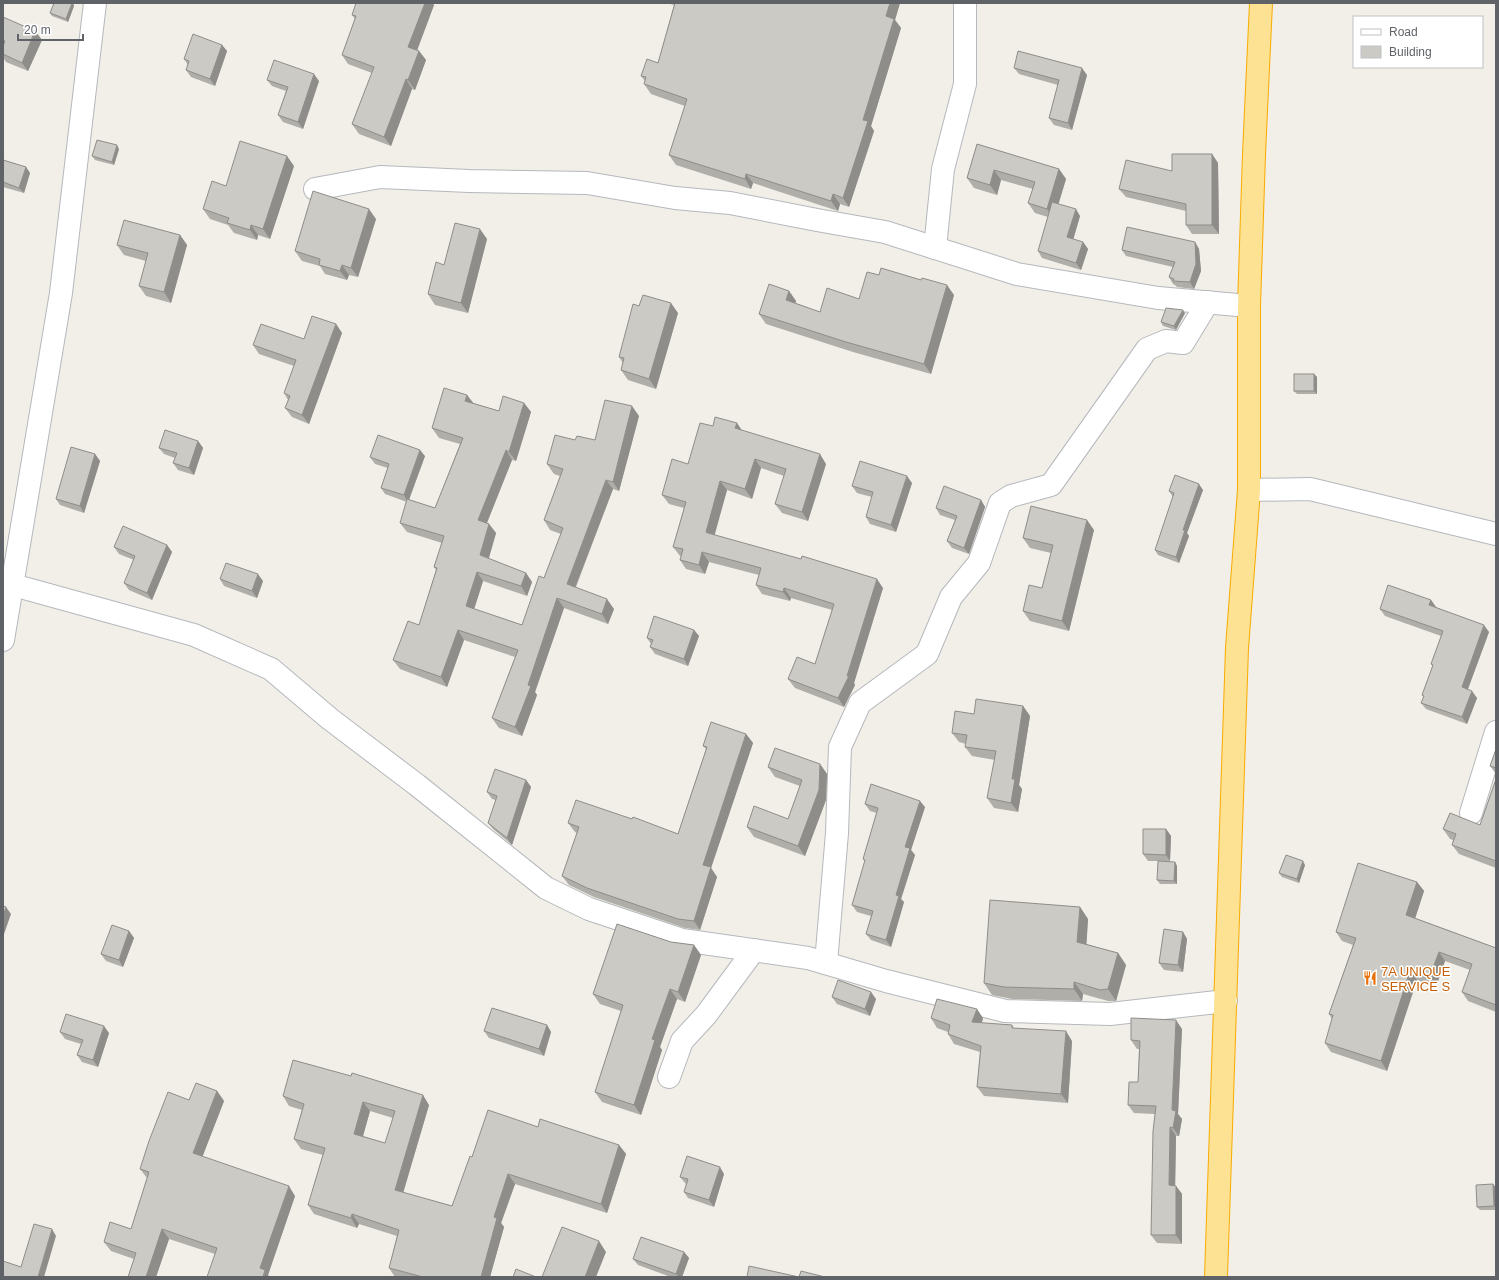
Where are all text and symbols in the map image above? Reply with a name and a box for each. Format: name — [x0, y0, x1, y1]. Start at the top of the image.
scale bar — [18, 16, 83, 42]
legend — [1353, 16, 1483, 68]
text: 20 m — [24, 23, 51, 37]
text: Road — [1389, 25, 1418, 39]
text: Building — [1389, 45, 1432, 59]
place label: 7A UNIQUE SERVICE S — [1381, 964, 1451, 994]
restaurant icon: 7A UNIQUE SERVICE S — [1362, 970, 1378, 986]

